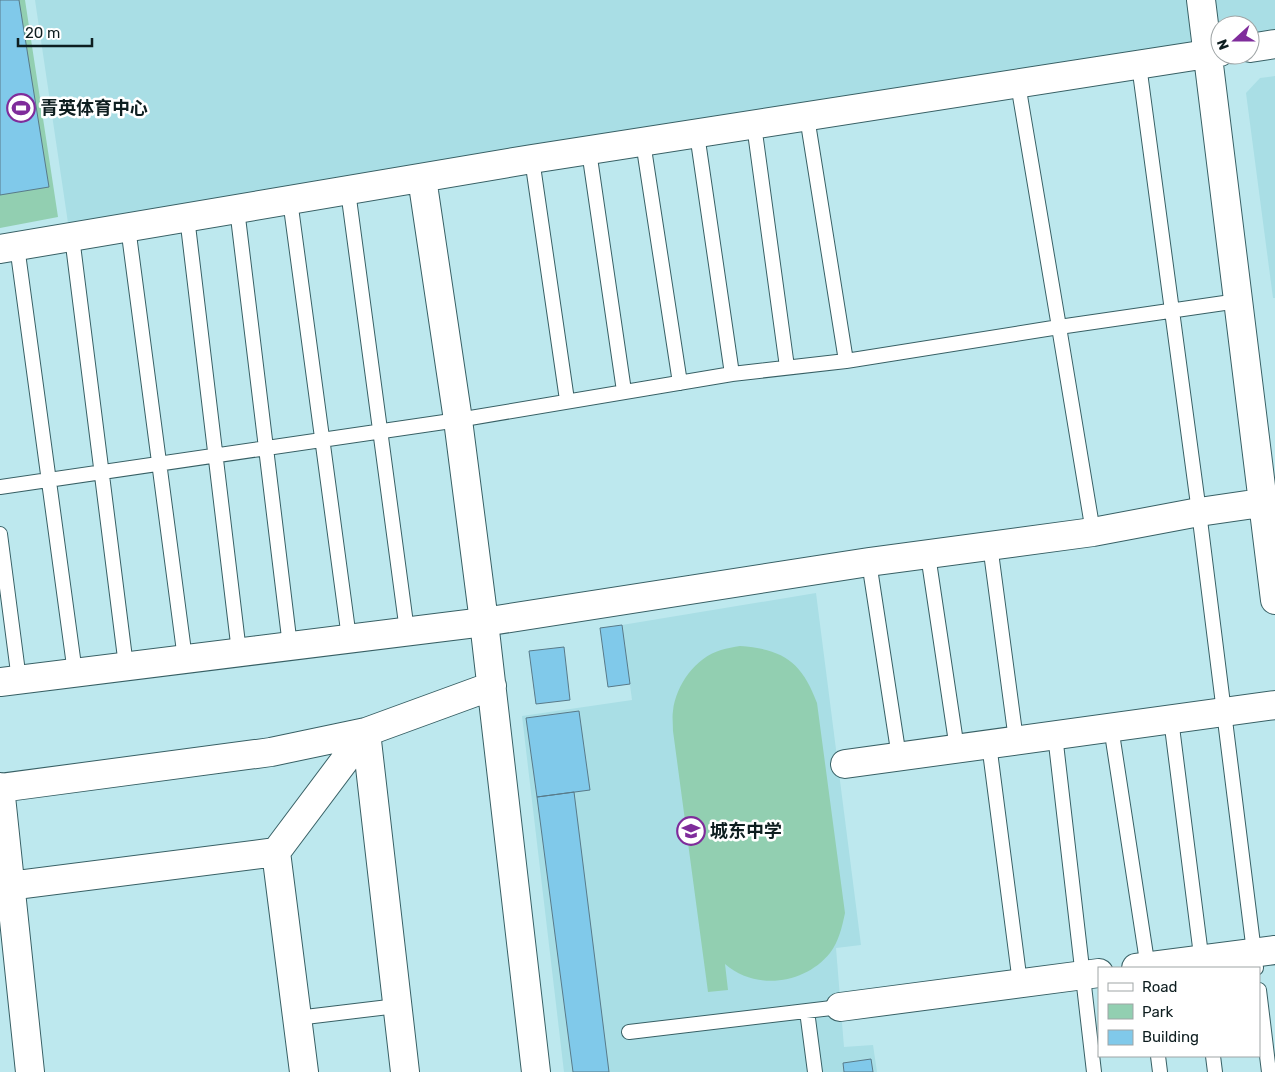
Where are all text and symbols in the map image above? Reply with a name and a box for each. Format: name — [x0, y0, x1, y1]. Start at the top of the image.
scale bar — [18, 15, 91, 47]
north arrow — [1210, 15, 1260, 65]
text: 20 m — [25, 24, 60, 42]
text: N — [1214, 37, 1233, 52]
sports icon: 青英体育中心 — [6, 93, 36, 123]
place label: 青英体育中心 — [40, 97, 148, 119]
school or university icon: 城东中学 — [676, 816, 706, 846]
place label: 城东中学 — [710, 820, 782, 842]
legend — [1098, 967, 1260, 1057]
text: Road — [1142, 978, 1178, 996]
text: Park — [1142, 1003, 1173, 1021]
text: Building — [1142, 1028, 1199, 1046]

